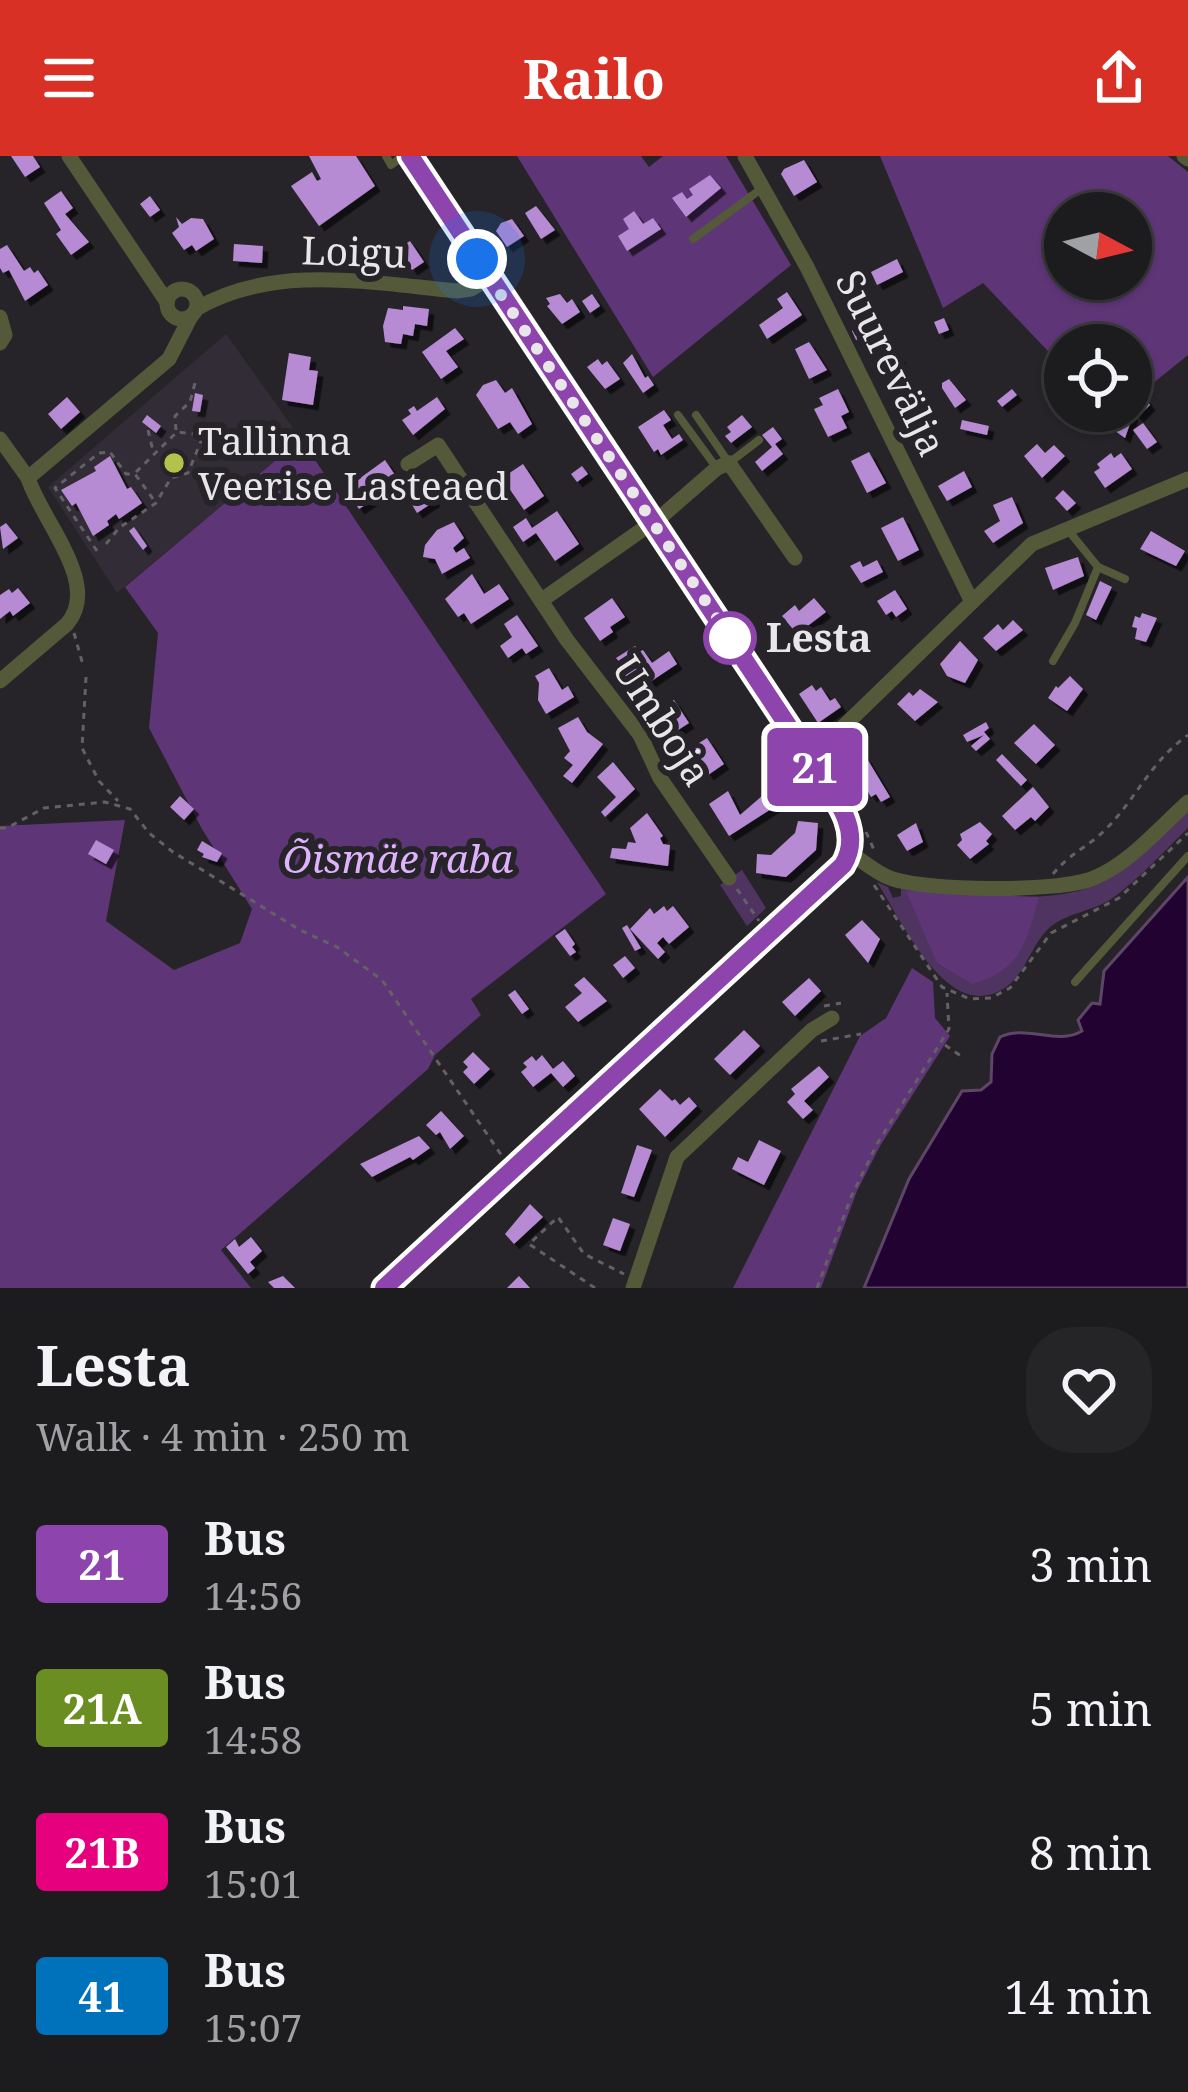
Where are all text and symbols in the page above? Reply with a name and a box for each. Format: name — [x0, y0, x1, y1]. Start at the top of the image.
text: Railo — [523, 41, 665, 115]
icon: menu — [36, 45, 102, 111]
icon: share — [1086, 45, 1152, 111]
north arrow — [1044, 192, 1152, 300]
map controls — [1044, 192, 1152, 432]
street label: Loigu — [301, 222, 407, 279]
your location — [447, 229, 507, 289]
street label: Suurevälja — [825, 261, 960, 464]
button: locate — [1044, 324, 1152, 432]
place label: Tallinna Veerise Lasteaed — [198, 413, 508, 511]
marker: Tallinna Veerise Lasteaed — [161, 450, 187, 476]
place label: Lesta — [766, 610, 872, 663]
marker: Lesta — [705, 613, 755, 663]
street label: Umboja — [602, 645, 725, 795]
line badge: 21 — [761, 728, 869, 806]
text: 21 — [791, 738, 839, 795]
park label: Õismäe raba — [283, 831, 514, 884]
text: Lesta — [36, 1325, 191, 1403]
button: heart — [1026, 1327, 1152, 1453]
text: Walk · 4 min · 250 m — [36, 1409, 410, 1462]
text: Bus — [204, 1507, 286, 1568]
text: 3 min — [1029, 1534, 1152, 1595]
text: 21 — [78, 1535, 126, 1592]
text: 14:56 — [204, 1568, 302, 1621]
text: Bus — [204, 1651, 286, 1712]
text: 5 min — [1029, 1678, 1152, 1739]
text: 21A — [62, 1679, 142, 1736]
text: 14:58 — [204, 1712, 302, 1765]
text: Bus — [204, 1795, 286, 1856]
text: 8 min — [1029, 1822, 1152, 1883]
text: 21B — [64, 1823, 140, 1880]
text: 15:01 — [204, 1856, 302, 1909]
text: Bus — [204, 1939, 286, 2000]
text: 14 min — [1004, 1966, 1152, 2027]
text: 41 — [78, 1967, 126, 2024]
text: 15:07 — [204, 2000, 302, 2053]

